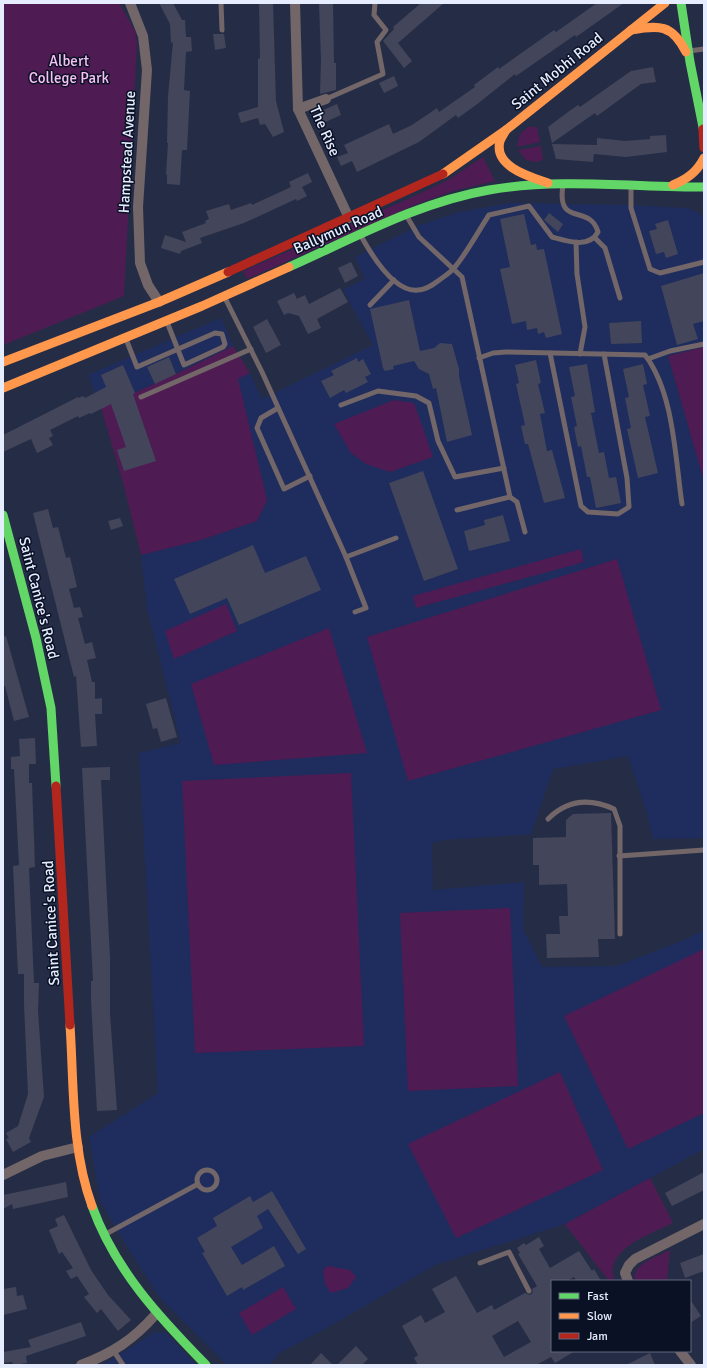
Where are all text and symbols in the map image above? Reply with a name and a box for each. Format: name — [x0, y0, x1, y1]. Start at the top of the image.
street label: Saint Mobhi Road — [508, 29, 606, 113]
park label: Albert College Park — [29, 52, 110, 87]
street label: Hampstead Avenue — [115, 90, 139, 214]
street label: The Rise — [306, 103, 344, 159]
street label: Ballymun Road — [291, 202, 386, 258]
street label: Saint Canice's Road — [15, 535, 63, 661]
street label: Saint Canice's Road — [39, 860, 63, 986]
legend — [551, 1280, 691, 1352]
text: Fast — [587, 1289, 608, 1304]
text: Slow — [587, 1309, 612, 1324]
text: Jam — [587, 1329, 608, 1344]

